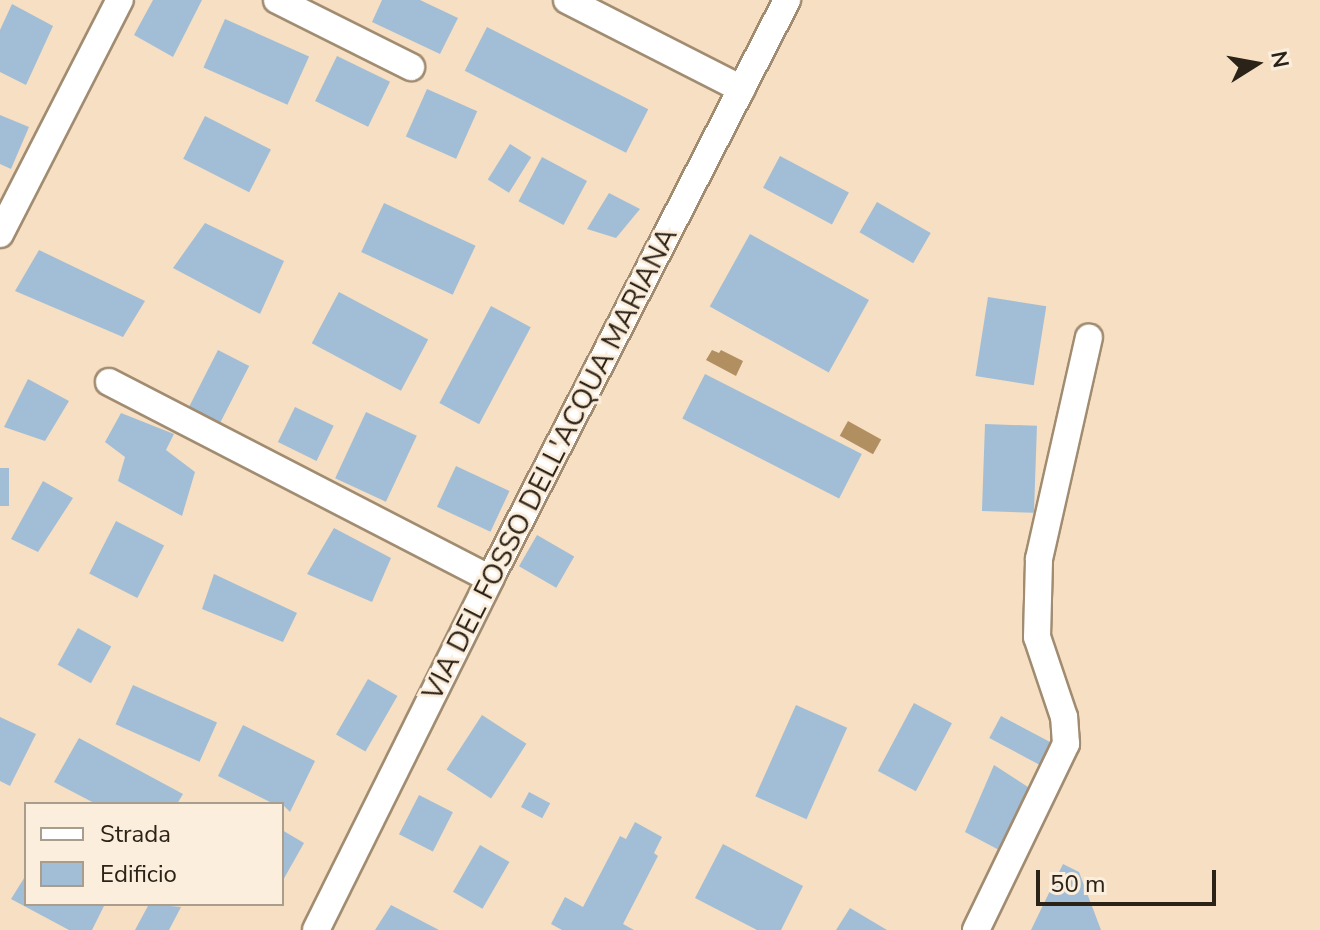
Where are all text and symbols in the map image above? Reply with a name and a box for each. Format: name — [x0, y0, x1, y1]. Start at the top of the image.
north arrow — [1216, 24, 1296, 104]
text: N — [1263, 48, 1296, 70]
street label: VIA DEL FOSSO DELL'ACQUA MARIANA — [416, 222, 684, 706]
legend — [24, 802, 284, 906]
text: Strada — [100, 818, 171, 850]
scale bar — [1040, 854, 1220, 904]
text: Edificio — [100, 858, 177, 890]
text: 50 m — [1050, 868, 1106, 900]

